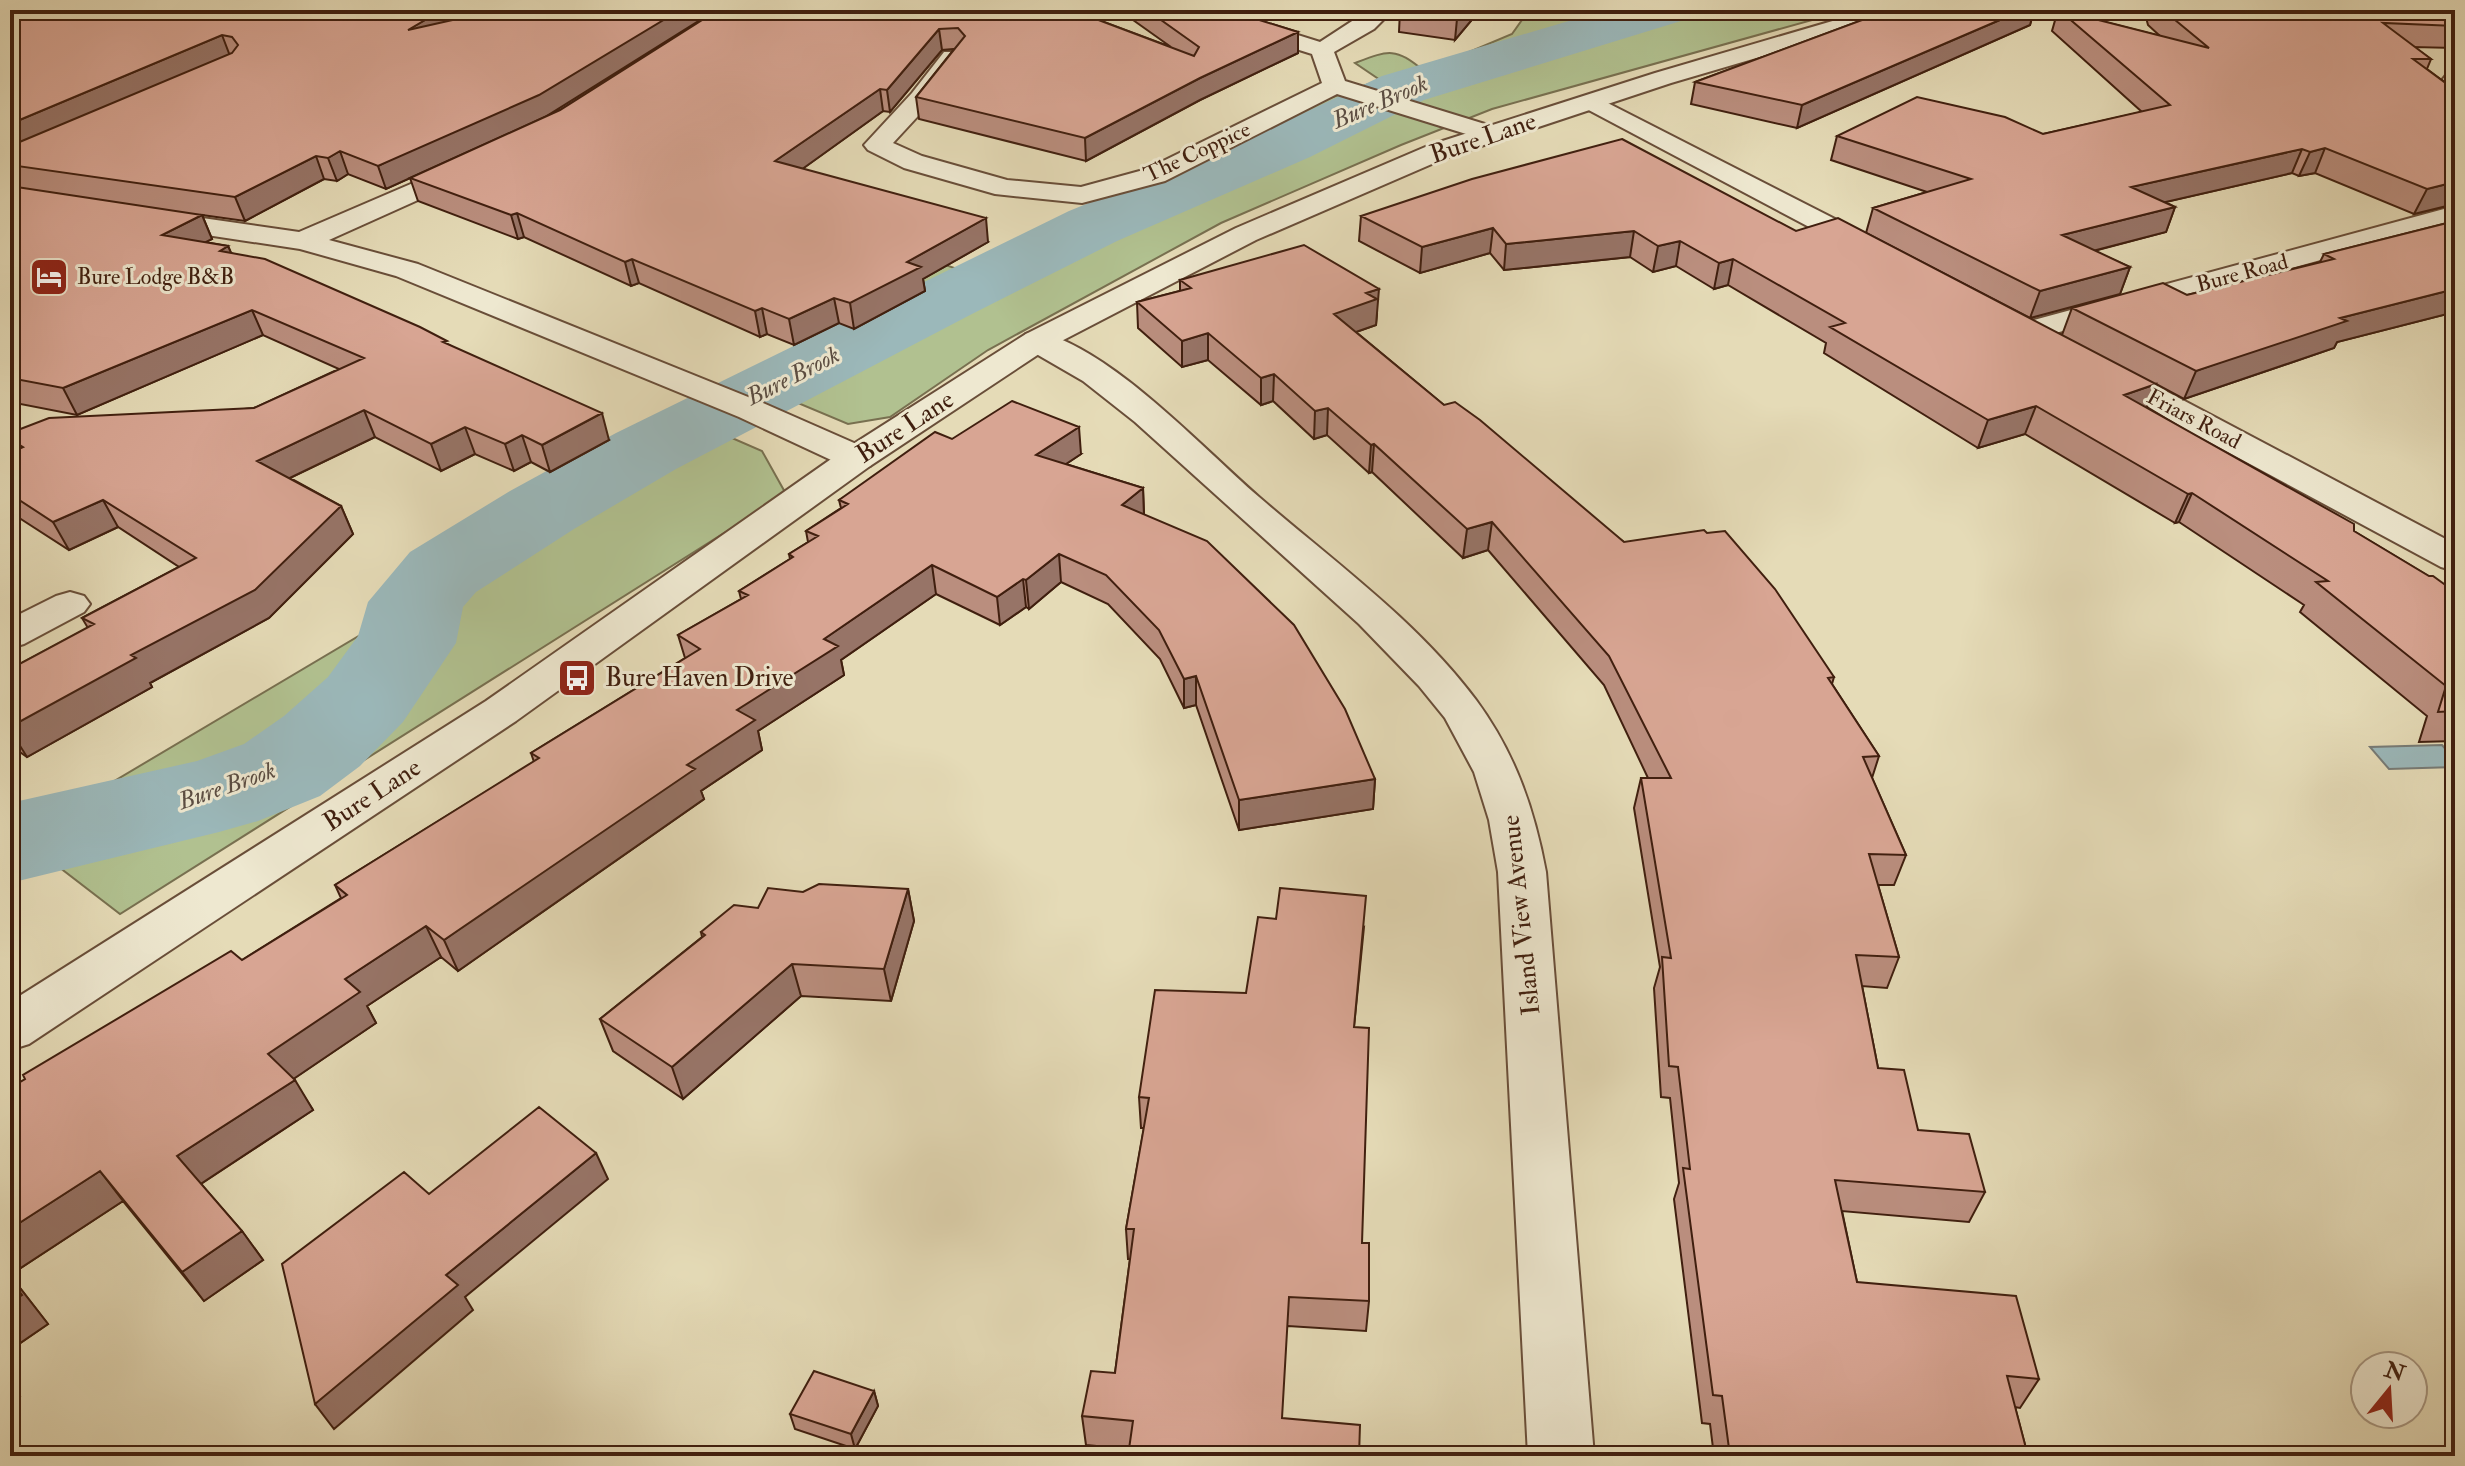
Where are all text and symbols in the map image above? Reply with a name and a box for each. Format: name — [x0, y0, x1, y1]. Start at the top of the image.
water label: Bure Brook — [1327, 68, 1433, 136]
street label: Bure Lane — [1426, 105, 1540, 171]
street label: The Coppice — [1139, 115, 1255, 190]
street label: Bure Road — [2193, 247, 2291, 299]
hotel icon: Bure Lodge B&B — [28, 256, 70, 298]
place label: Bure Lodge B&B — [77, 263, 234, 291]
water label: Bure Brook — [740, 339, 845, 413]
street label: Bure Lane — [850, 383, 960, 470]
street label: Friars Road — [2142, 383, 2246, 456]
bus stop icon: Bure Haven Drive — [556, 657, 598, 699]
place label: Bure Haven Drive — [605, 662, 793, 694]
street label: Bure Lane — [317, 751, 427, 838]
water label: Bure Brook — [173, 755, 280, 817]
street label: Island View Avenue — [1495, 813, 1547, 1017]
north arrow — [2349, 1350, 2429, 1430]
text: N — [2380, 1355, 2409, 1388]

